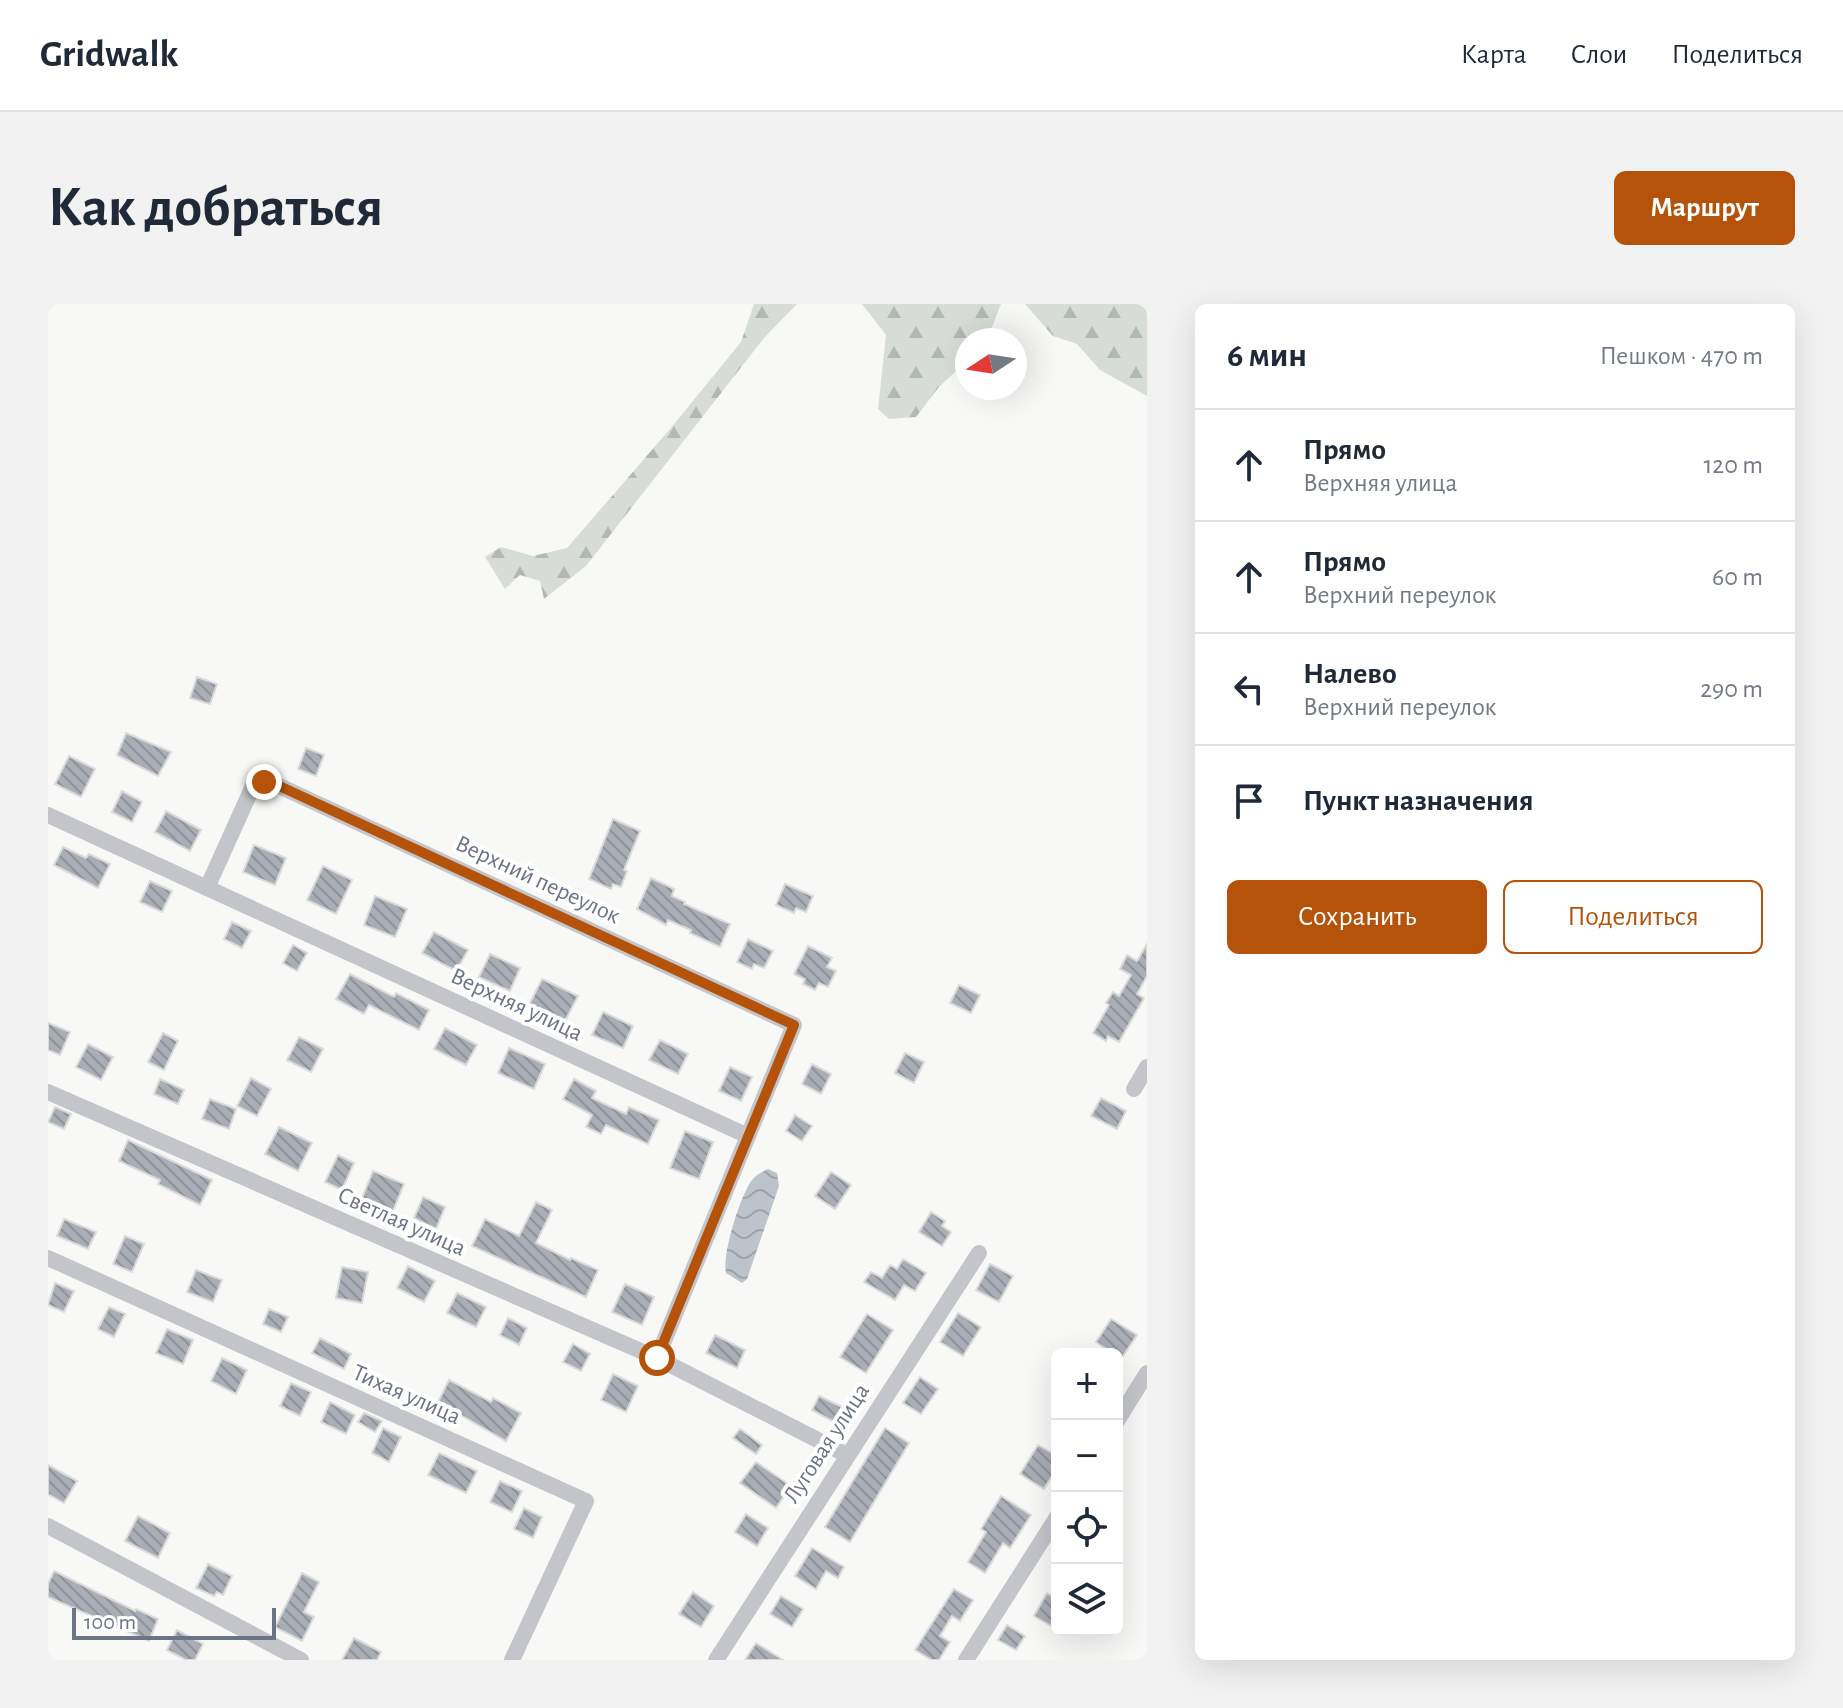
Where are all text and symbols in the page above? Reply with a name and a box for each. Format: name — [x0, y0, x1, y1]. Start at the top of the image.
text: Gridwalk — [40, 36, 178, 74]
text: Карта — [1461, 41, 1527, 69]
text: Слои — [1571, 41, 1627, 69]
text: Поделиться — [1671, 41, 1803, 69]
button: Маршрут — [1614, 171, 1795, 245]
text: Как добраться — [48, 180, 383, 236]
north arrow — [955, 328, 1027, 400]
text: 6 мин — [1227, 339, 1307, 373]
text: Пешком · 470 m — [1600, 343, 1763, 369]
text: Прямо — [1303, 435, 1386, 465]
icon: ahead — [1227, 443, 1271, 487]
text: 120 m — [1703, 452, 1763, 478]
text: Верхняя улица — [1303, 470, 1458, 496]
text: Прямо — [1303, 547, 1386, 577]
icon: ahead — [1227, 555, 1271, 599]
text: 60 m — [1712, 564, 1763, 590]
text: Верхний переулок — [1303, 582, 1497, 608]
text: Налево — [1303, 659, 1397, 689]
icon: left — [1227, 667, 1271, 711]
text: 290 m — [1700, 676, 1763, 702]
text: Верхний переулок — [1303, 694, 1497, 720]
route end — [246, 764, 282, 800]
icon: arrive — [1227, 779, 1271, 823]
text: Пункт назначения — [1303, 786, 1534, 816]
street label: Верхний переулок — [452, 831, 624, 929]
button: Сохранить — [1227, 880, 1487, 954]
button: Поделиться — [1503, 880, 1763, 954]
street label: Верхняя улица — [447, 964, 586, 1046]
street label: Светлая улица — [334, 1183, 469, 1261]
route start — [639, 1340, 675, 1376]
map controls — [1051, 1348, 1123, 1636]
button: + — [1051, 1348, 1123, 1420]
street label: Тихая улица — [349, 1360, 464, 1429]
street label: Луговая улица — [779, 1379, 874, 1508]
button: − — [1051, 1420, 1123, 1492]
button: locate — [1051, 1492, 1123, 1564]
button: layers — [1051, 1564, 1123, 1636]
scale bar — [72, 1604, 276, 1640]
text: 100 m — [84, 1611, 136, 1633]

